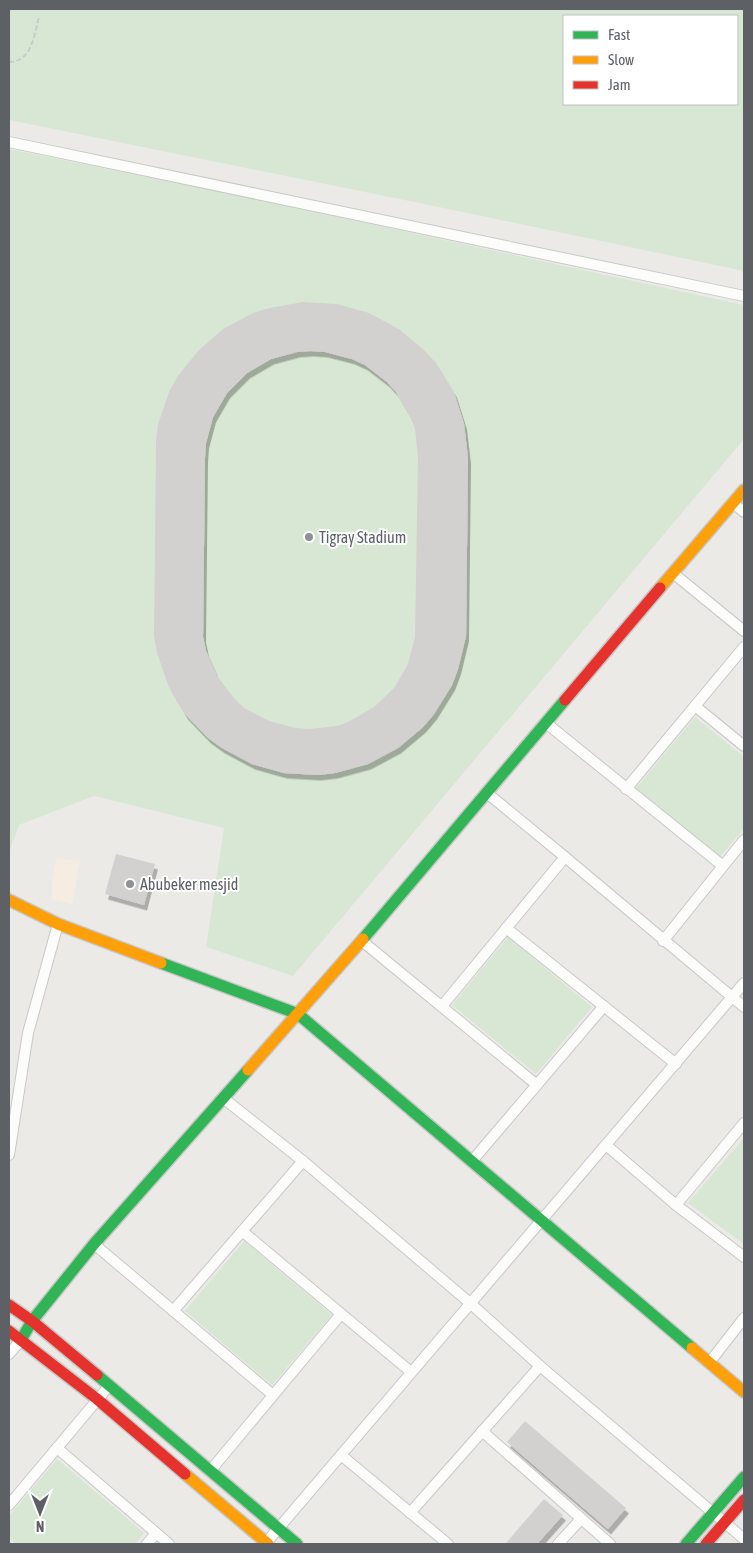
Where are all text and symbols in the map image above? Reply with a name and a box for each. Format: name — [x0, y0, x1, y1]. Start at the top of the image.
legend — [563, 15, 738, 105]
text: Fast — [608, 26, 630, 43]
text: Slow — [608, 51, 634, 68]
text: Jam — [608, 76, 631, 93]
place label: Tigray Stadium — [319, 528, 406, 547]
marker: Tigray Stadium — [303, 531, 315, 543]
place label: Abubeker mesjid — [140, 875, 238, 894]
marker: Abubeker mesjid — [124, 878, 136, 890]
north arrow — [15, 1488, 65, 1538]
text: N — [36, 1518, 44, 1534]

